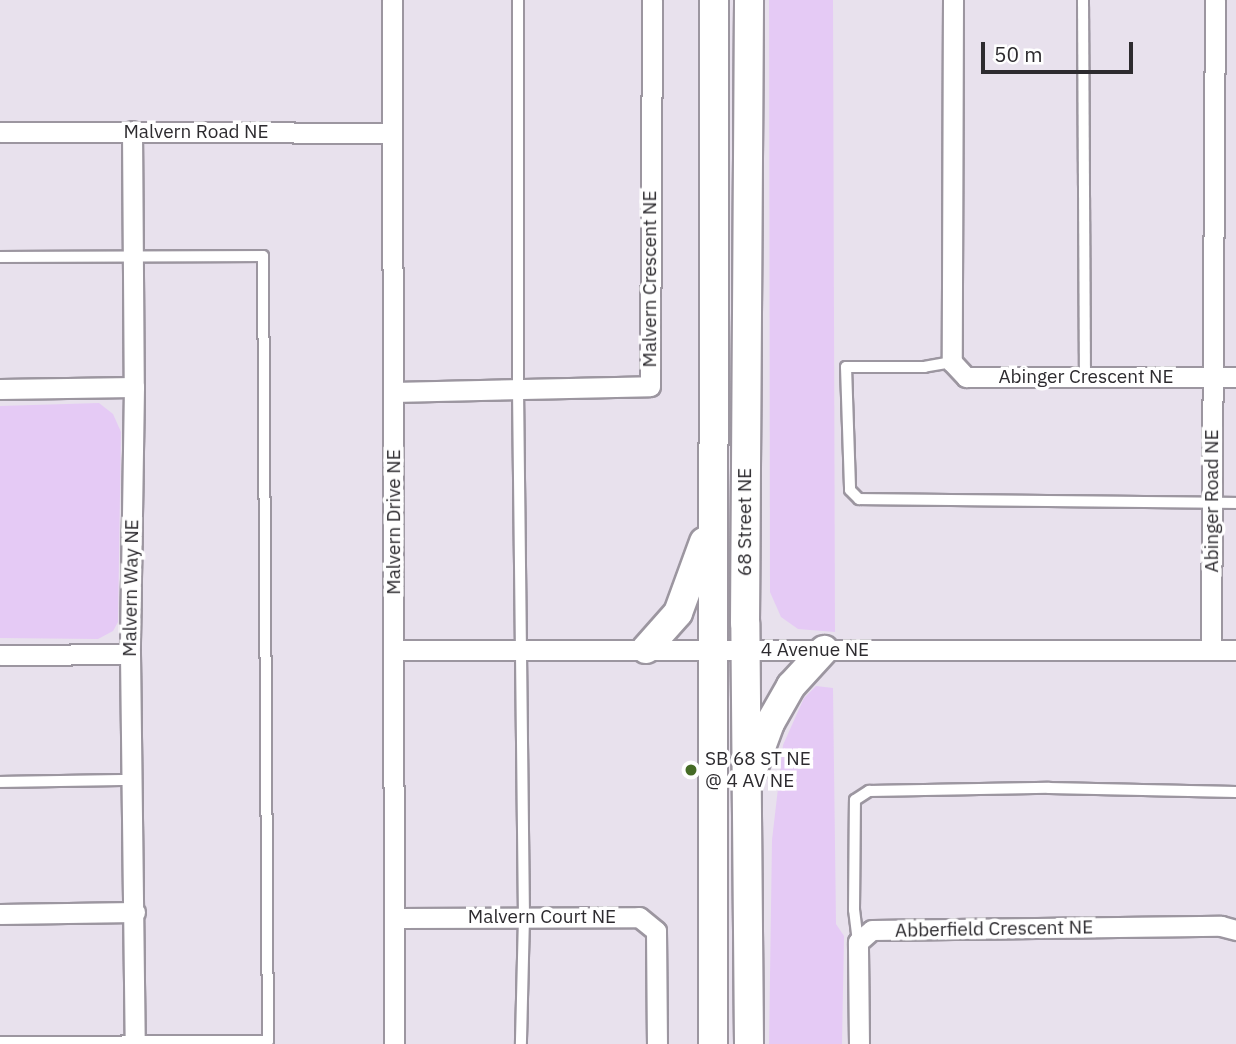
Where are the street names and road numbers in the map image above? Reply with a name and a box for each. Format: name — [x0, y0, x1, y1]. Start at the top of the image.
street label: Malvern Road NE — [123, 121, 269, 143]
street label: Malvern Crescent NE — [639, 190, 661, 368]
street label: Abinger Crescent NE — [998, 366, 1174, 388]
street label: Abinger Road NE — [1201, 429, 1223, 573]
street label: Malvern Drive NE — [383, 449, 405, 595]
street label: 68 Street NE — [734, 468, 756, 576]
street label: Malvern Way NE — [118, 519, 144, 657]
street label: 4 Avenue NE — [761, 639, 869, 661]
street label: Malvern Court NE — [468, 906, 616, 928]
street label: Abberfield Crescent NE — [895, 916, 1093, 942]

